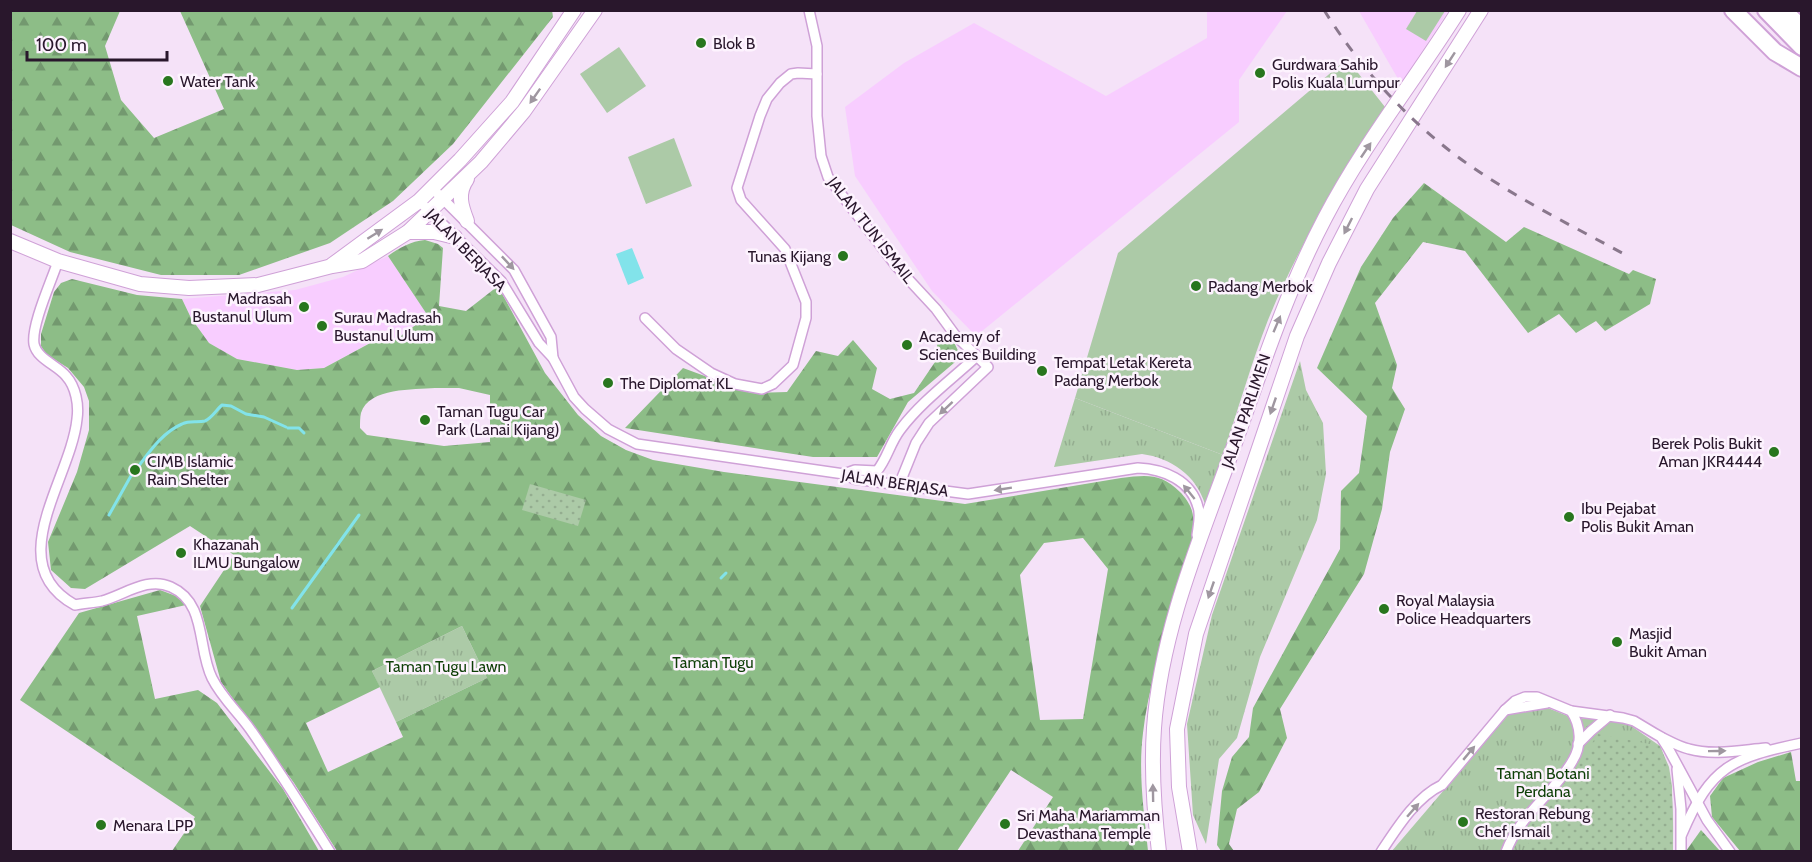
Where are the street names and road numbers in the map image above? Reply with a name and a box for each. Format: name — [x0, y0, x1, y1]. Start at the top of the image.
street label: JALAN TUN ISMAIL — [823, 172, 919, 287]
street label: JALAN BERJASA — [421, 204, 510, 295]
street label: JALAN PARLIMEN — [1217, 351, 1274, 472]
street label: JALAN BERJASA — [839, 465, 950, 501]

